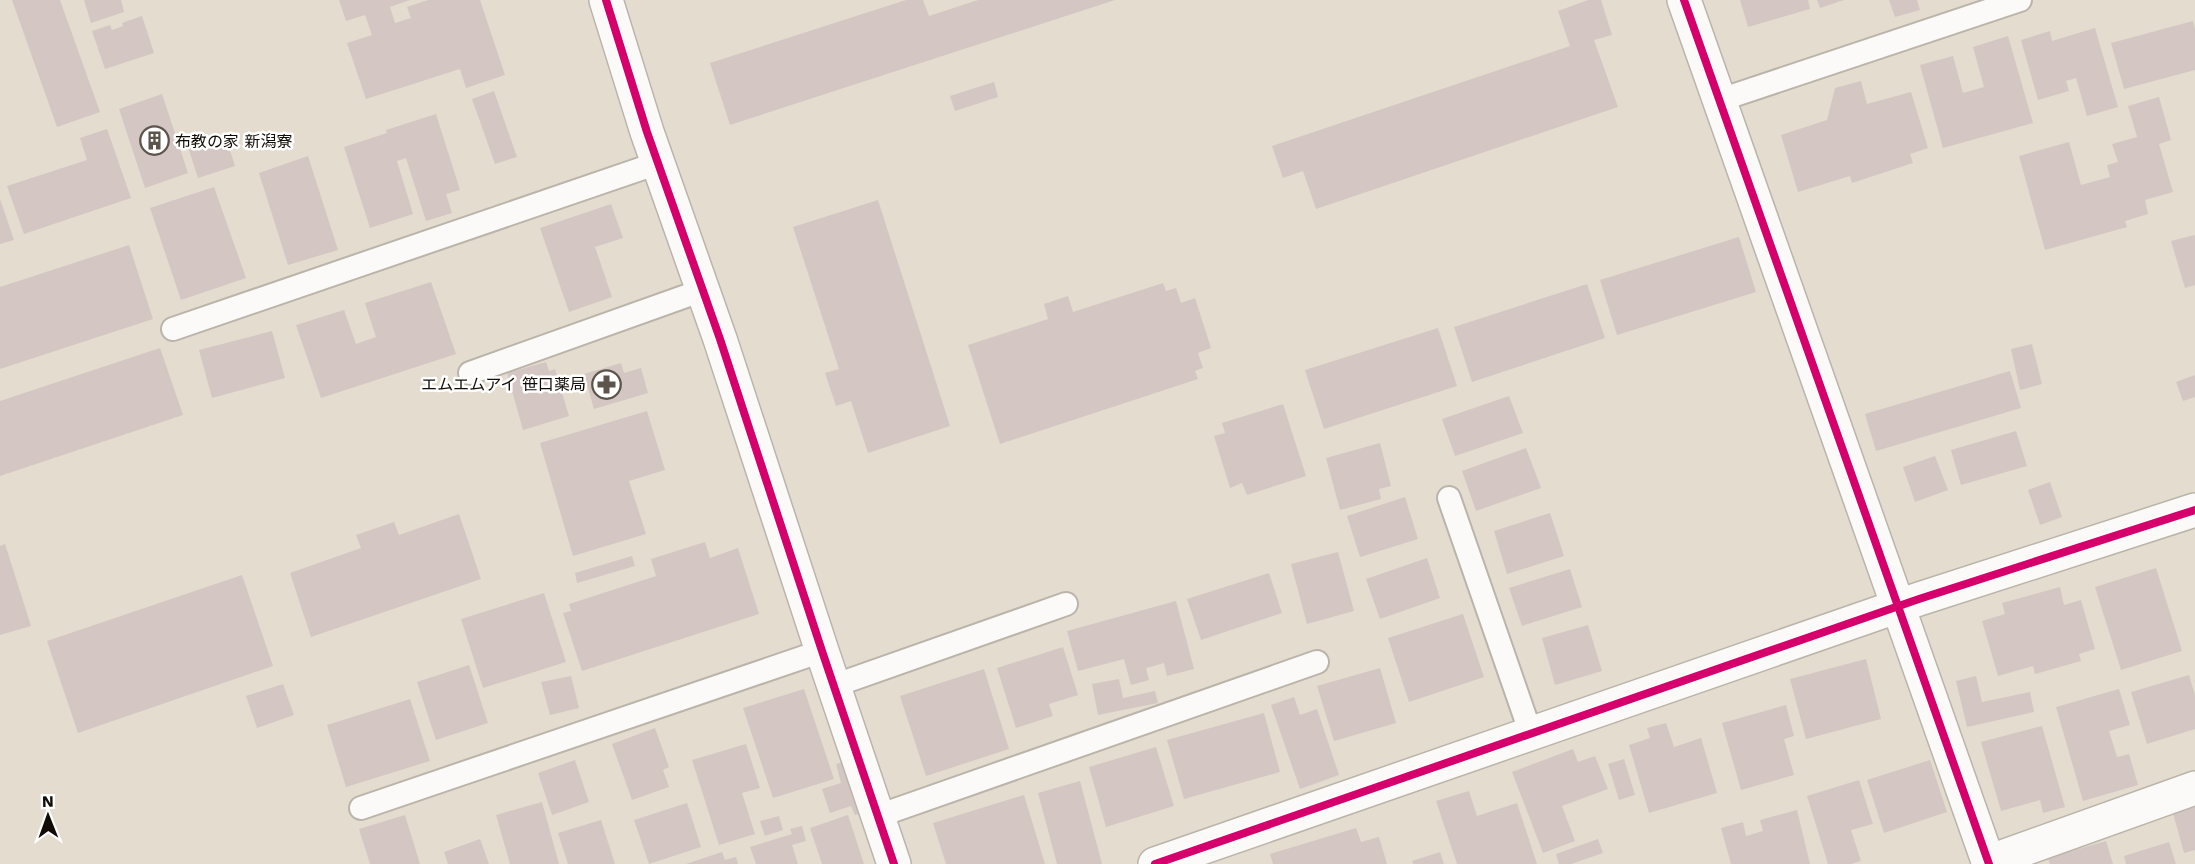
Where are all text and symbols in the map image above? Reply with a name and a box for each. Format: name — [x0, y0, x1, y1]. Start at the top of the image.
building icon: 布教の家 新潟寮 — [138, 125, 170, 157]
place label: 布教の家 新潟寮 — [175, 132, 292, 151]
pharmacy icon: エムエムアイ 笹口薬局 — [591, 368, 623, 400]
place label: エムエムアイ 笹口薬局 — [421, 375, 586, 394]
north arrow — [18, 786, 78, 846]
text: N — [42, 792, 54, 811]

